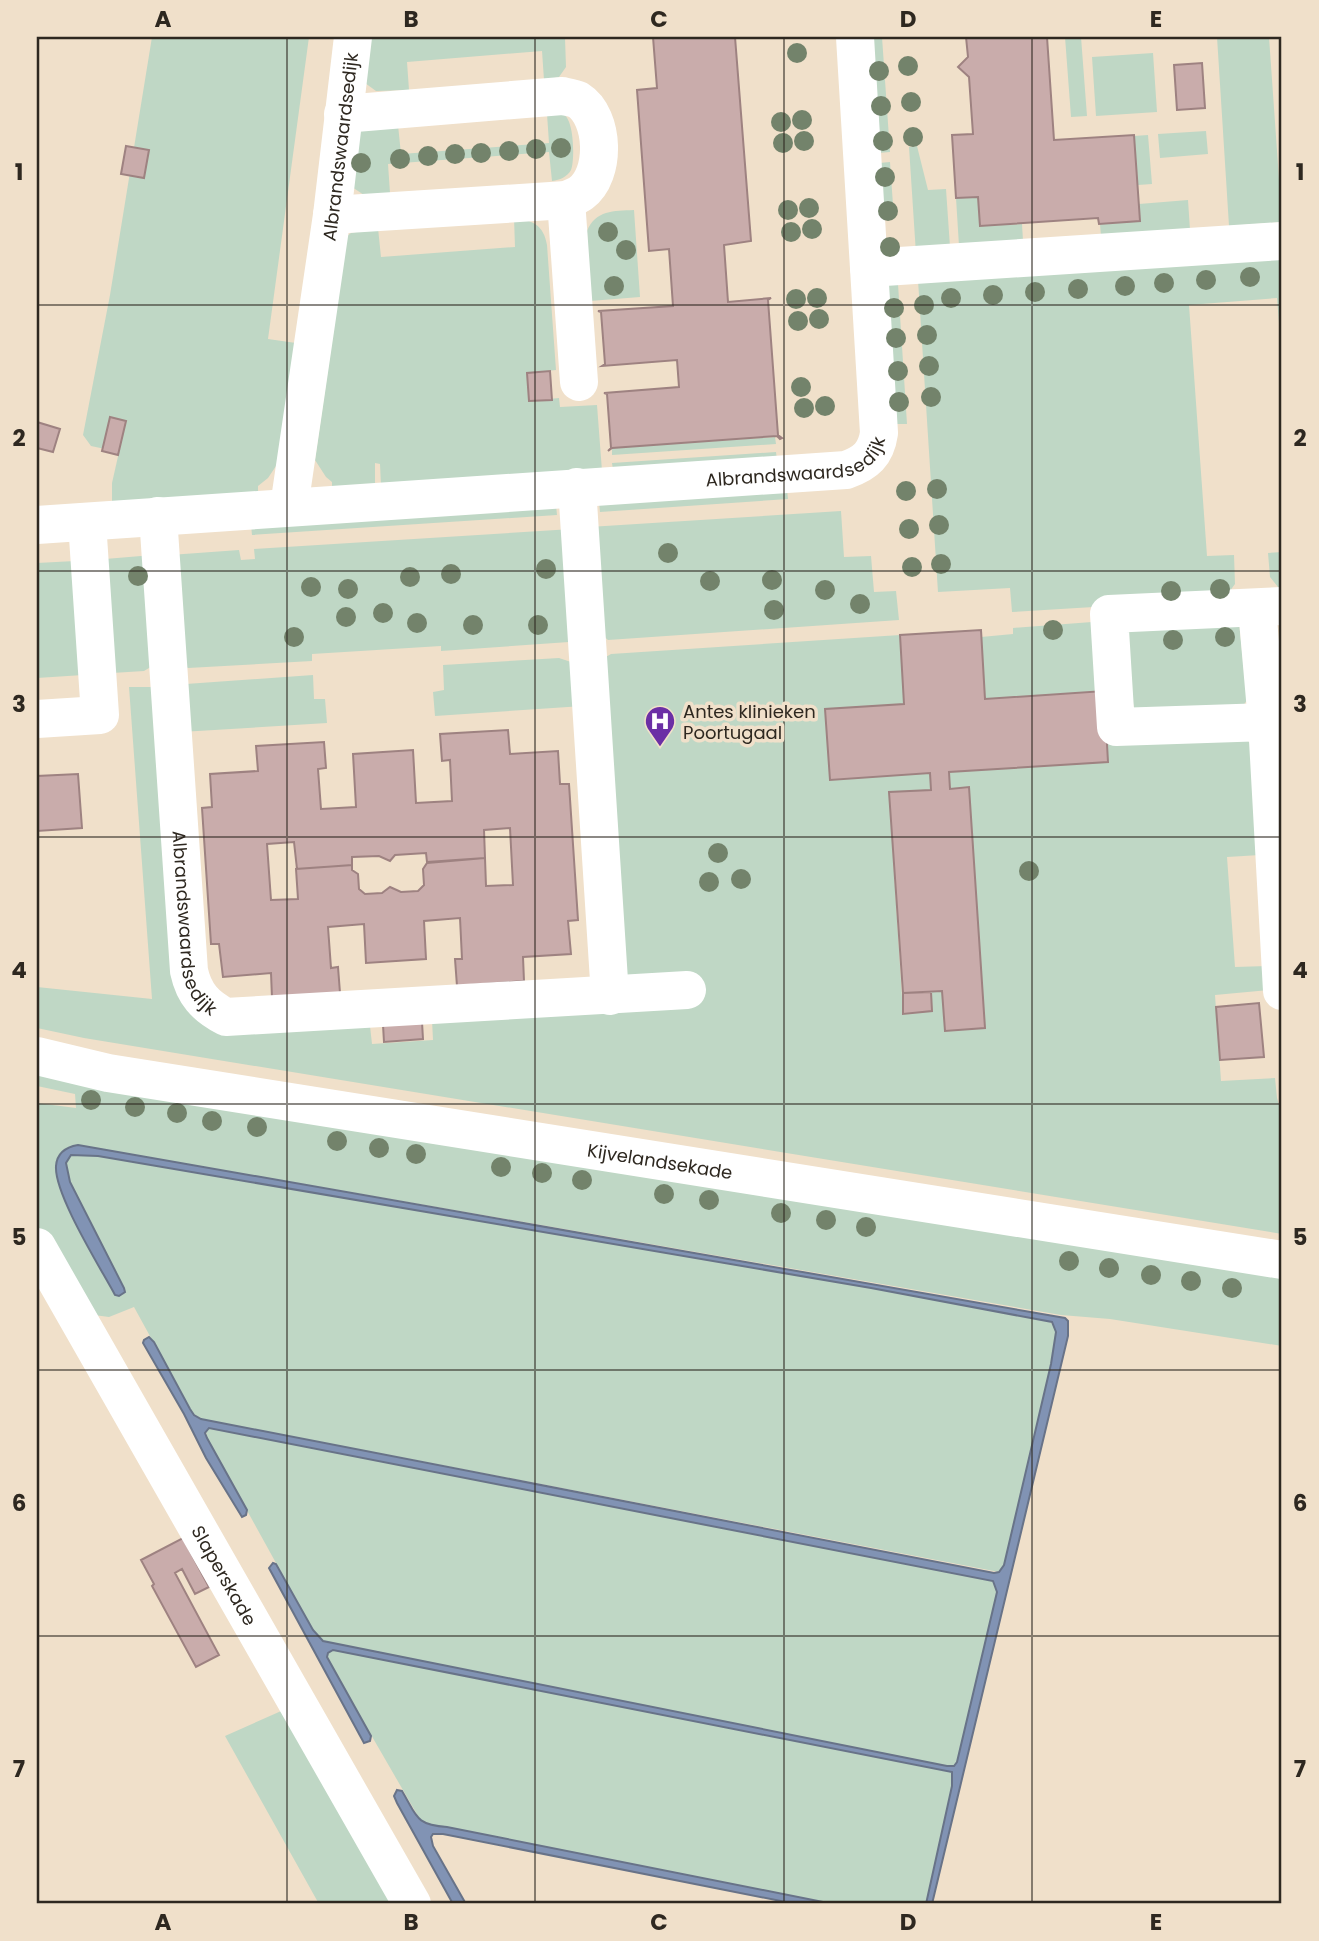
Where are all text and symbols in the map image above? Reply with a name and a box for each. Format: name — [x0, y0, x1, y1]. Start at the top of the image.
text: A — [155, 3, 172, 35]
text: B — [403, 3, 419, 35]
text: C — [650, 3, 668, 35]
text: D — [900, 3, 916, 35]
text: E — [1150, 3, 1162, 35]
street label: Albrandswaardsedijk — [316, 50, 364, 243]
text: 1 — [15, 156, 23, 188]
text: 1 — [1296, 156, 1304, 188]
text: 2 — [12, 422, 26, 454]
text: 2 — [1293, 422, 1307, 454]
street label: Albrandswaardsedijk — [705, 433, 891, 492]
text: 3 — [12, 688, 26, 720]
text: 3 — [1293, 688, 1307, 720]
place label: Antes klinieken Poortugaal — [683, 699, 816, 745]
hospital icon: Antes klinieken Poortugaal — [643, 704, 677, 748]
street label: Albrandswaardsedijk — [167, 830, 223, 1021]
text: 4 — [11, 954, 27, 986]
text: 4 — [1292, 954, 1308, 986]
street label: Kijvelandsekade — [586, 1137, 734, 1185]
text: 5 — [12, 1221, 26, 1253]
text: 5 — [1293, 1221, 1307, 1253]
text: 6 — [12, 1487, 26, 1519]
text: 6 — [1293, 1487, 1307, 1519]
street label: Slaperskade — [186, 1521, 263, 1630]
text: 7 — [13, 1753, 25, 1785]
text: 7 — [1294, 1753, 1306, 1785]
text: A — [155, 1906, 172, 1938]
text: B — [403, 1906, 419, 1938]
text: C — [650, 1906, 668, 1938]
text: D — [900, 1906, 916, 1938]
text: E — [1150, 1906, 1162, 1938]

